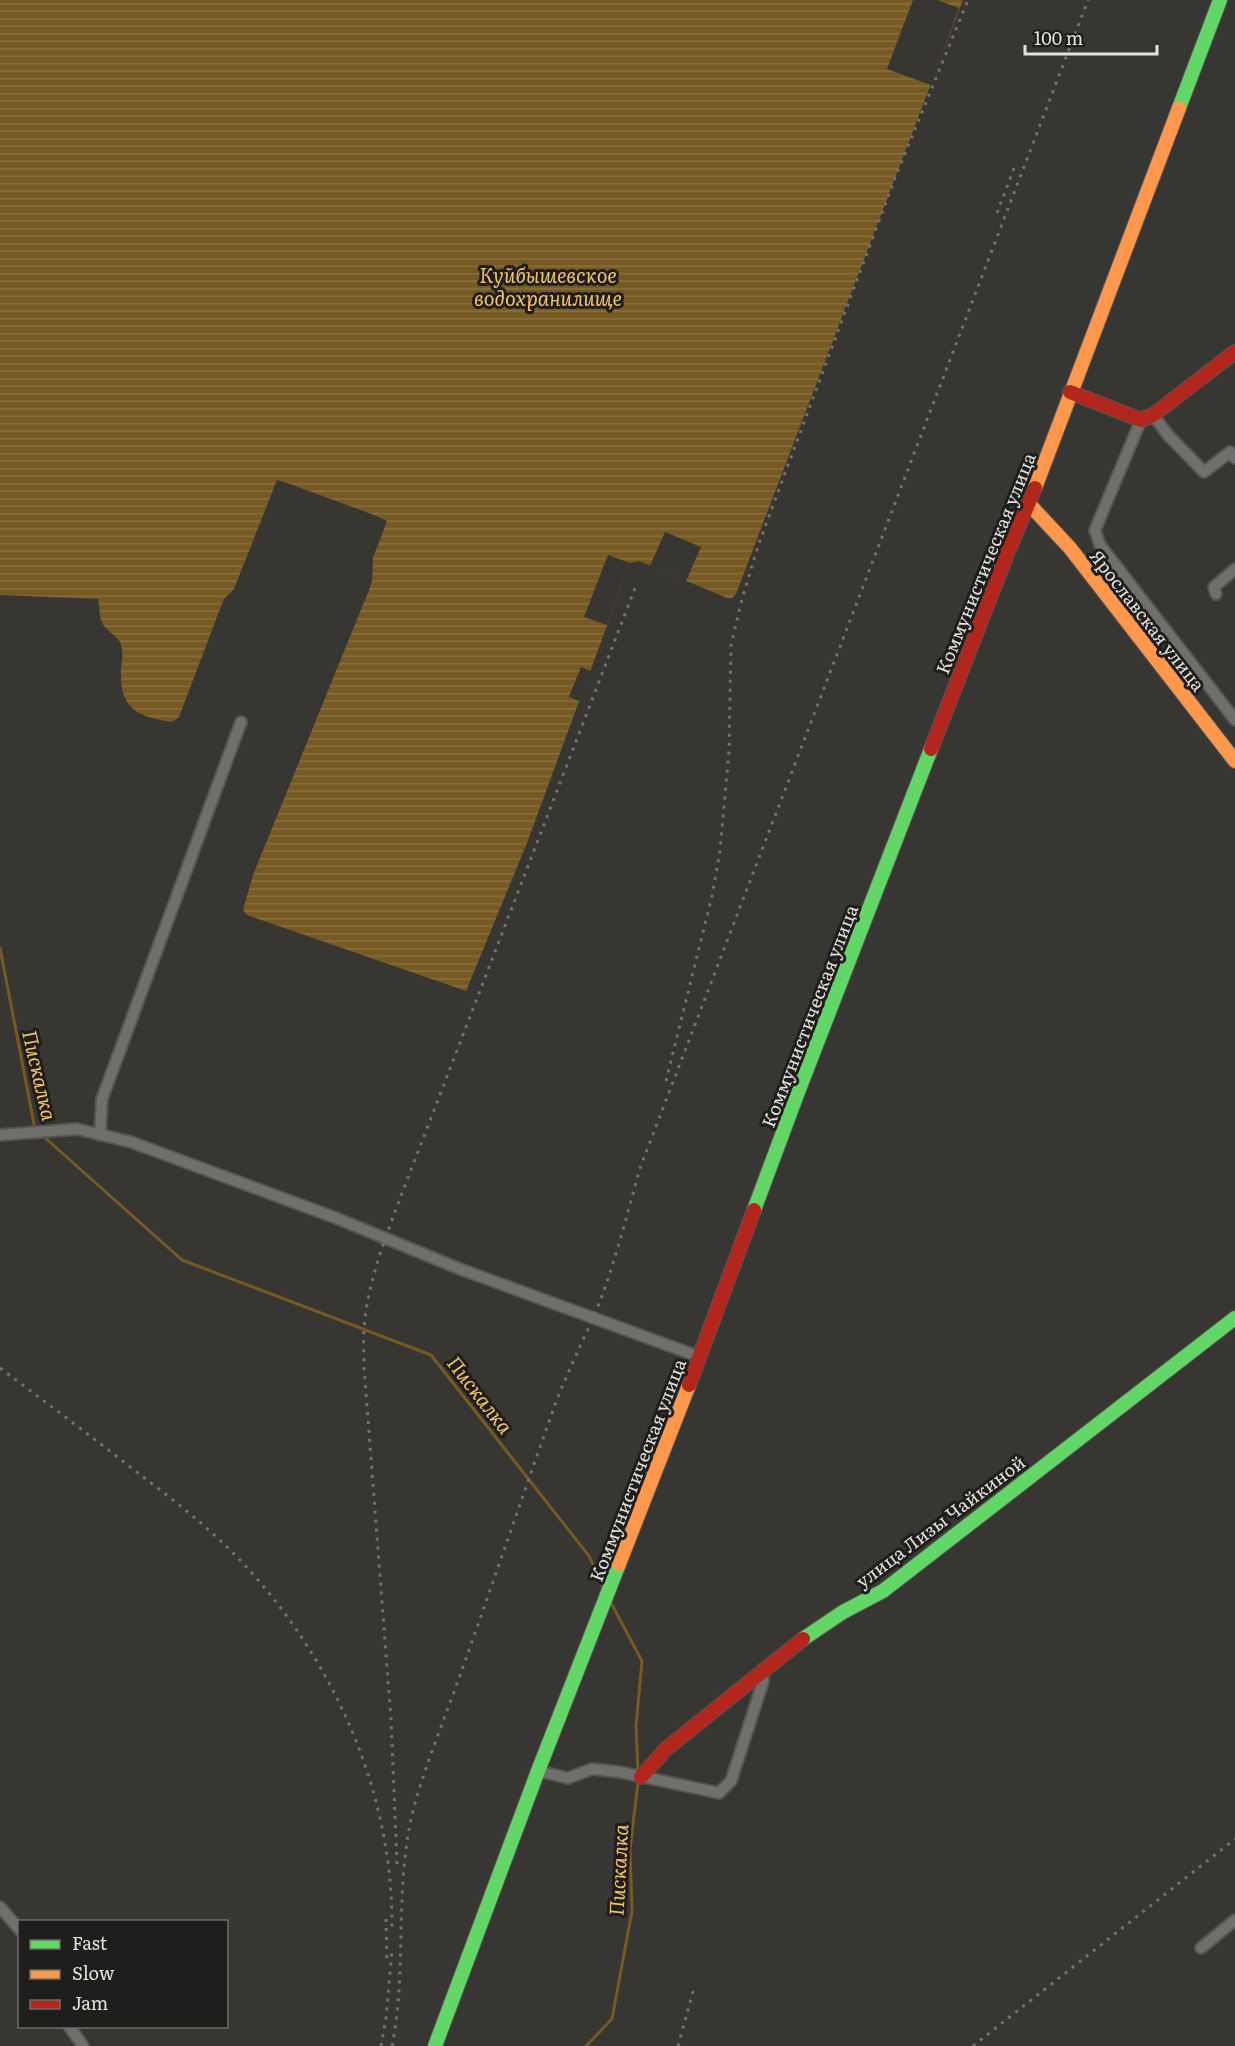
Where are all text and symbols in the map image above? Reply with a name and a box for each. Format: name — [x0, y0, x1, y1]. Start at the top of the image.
scale bar — [1025, 18, 1157, 56]
text: 100 m — [1034, 24, 1083, 51]
water label: Куйбышевское водохранилище — [474, 259, 622, 312]
street label: Коммунистическая улица — [928, 448, 1042, 678]
street label: Ярославская улица — [1084, 543, 1212, 697]
street label: Коммунистическая улица — [754, 900, 864, 1131]
water label: Пискалка — [16, 1027, 66, 1124]
water label: Пискалка — [441, 1349, 521, 1440]
street label: Коммунистическая улица — [582, 1354, 692, 1585]
street label: улица Лизы Чайкиной — [850, 1448, 1030, 1594]
water label: Пискалка — [600, 1823, 634, 1917]
legend — [18, 1920, 228, 2028]
text: Fast — [72, 1929, 108, 1956]
text: Slow — [72, 1959, 115, 1986]
text: Jam — [72, 1989, 108, 2016]

